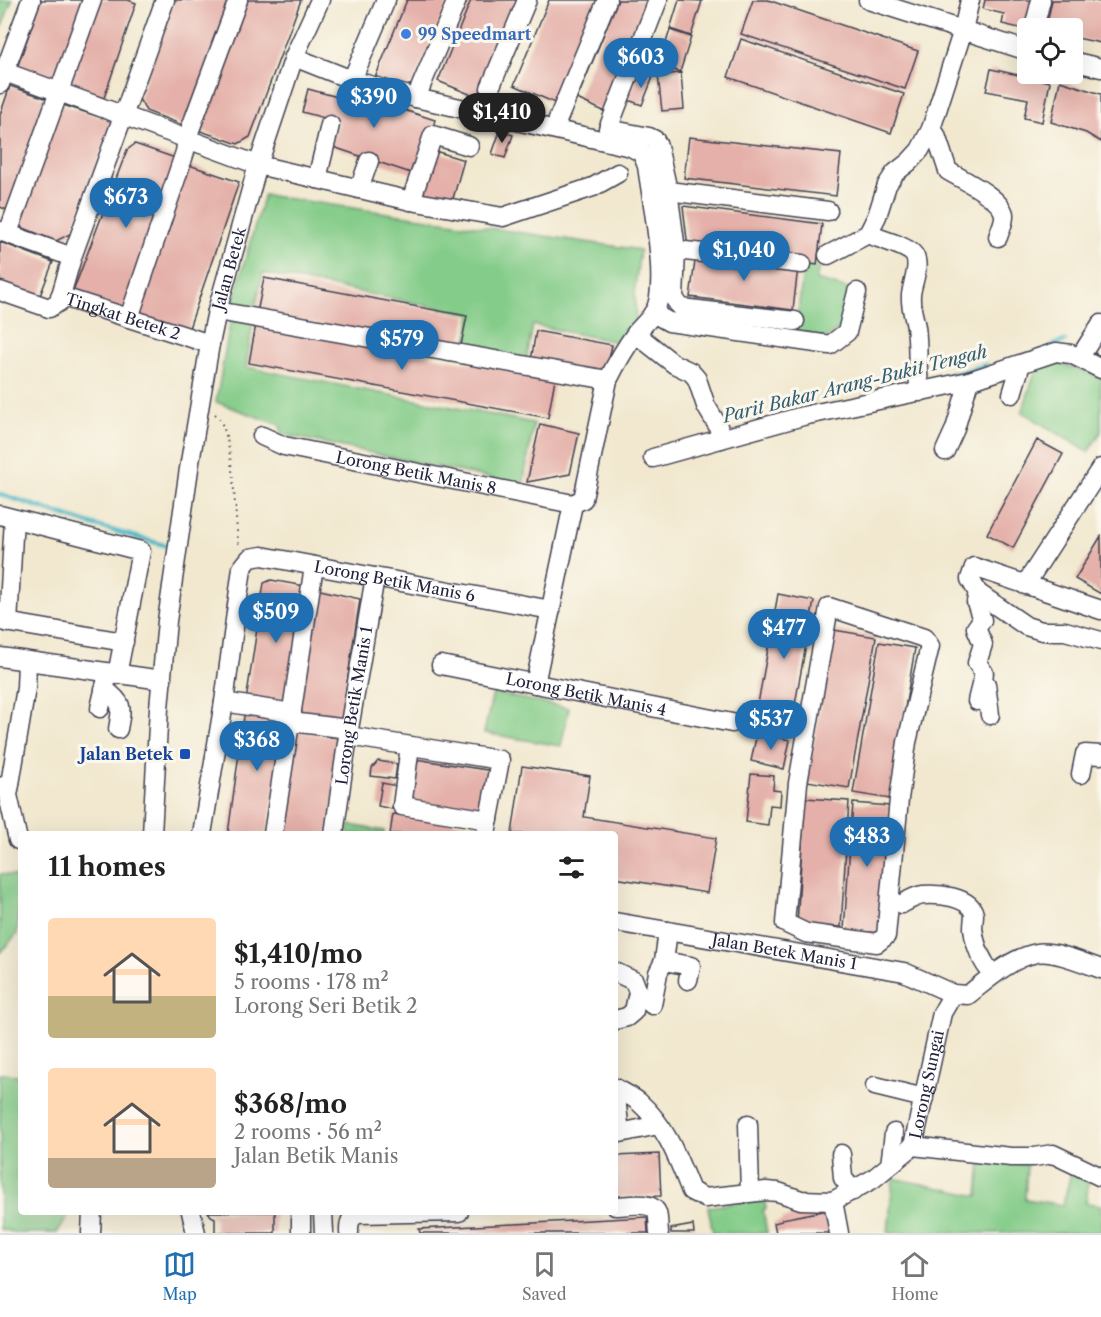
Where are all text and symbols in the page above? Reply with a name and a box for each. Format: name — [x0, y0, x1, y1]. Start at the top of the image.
map controls — [1017, 18, 1083, 84]
button: locate — [1017, 18, 1083, 84]
place label: 99 Speedmart — [418, 24, 532, 44]
marker: 99 Speedmart — [399, 27, 413, 41]
pin: $603 — [605, 38, 677, 89]
text: $603 — [617, 45, 665, 69]
pin: $390 — [338, 78, 410, 129]
text: $390 — [350, 85, 398, 109]
pin: $1,410 — [453, 93, 551, 144]
text: $1,410 — [472, 100, 532, 124]
pin: $673 — [90, 178, 162, 229]
text: $673 — [104, 185, 148, 209]
street label: Jalan Betek — [207, 224, 250, 315]
pin: $1,040 — [695, 231, 793, 282]
text: $1,040 — [713, 238, 775, 262]
street label: Tingkat Betek 2 — [63, 288, 183, 344]
pin: $579 — [366, 320, 438, 371]
text: $579 — [380, 327, 424, 351]
water label: Parit Bakar Arang-Bukit Tengah — [719, 340, 989, 428]
street label: Lorong Betik Manis 8 — [334, 447, 498, 498]
street label: Lorong Betik Manis 6 — [313, 556, 477, 606]
pin: $509 — [240, 593, 312, 644]
text: $509 — [253, 600, 299, 624]
pin: $477 — [748, 609, 820, 660]
text: $477 — [762, 616, 806, 640]
street label: Lorong Betik Manis 1 — [331, 624, 376, 786]
street label: Lorong Betik Manis 4 — [504, 668, 668, 720]
pin: $537 — [735, 700, 807, 751]
text: $537 — [749, 707, 793, 731]
pin: $368 — [221, 721, 293, 772]
text: $368 — [234, 728, 280, 752]
place label: Jalan Betek — [77, 744, 173, 764]
marker: Jalan Betek — [178, 747, 192, 761]
pin: $483 — [831, 817, 903, 868]
text: $483 — [844, 824, 890, 848]
text: 11 homes — [48, 851, 166, 883]
icon: filters — [555, 851, 588, 884]
street label: Jalan Betek Manis 1 — [708, 928, 859, 974]
text: $1,410/mo — [234, 938, 363, 970]
icon: home — [96, 942, 168, 1014]
text: 5 rooms · 178 m² — [234, 970, 389, 994]
text: Lorong Seri Betik 2 — [234, 994, 418, 1018]
street label: Lorong Sungai — [905, 1028, 948, 1141]
text: $368/mo — [234, 1088, 347, 1120]
icon: home — [96, 1092, 168, 1164]
text: 2 rooms · 56 m² — [234, 1120, 382, 1144]
text: Jalan Betik Manis — [234, 1144, 398, 1168]
tab: Map — [163, 1248, 197, 1304]
tab: Saved — [522, 1248, 566, 1304]
tab: Home — [891, 1248, 938, 1304]

